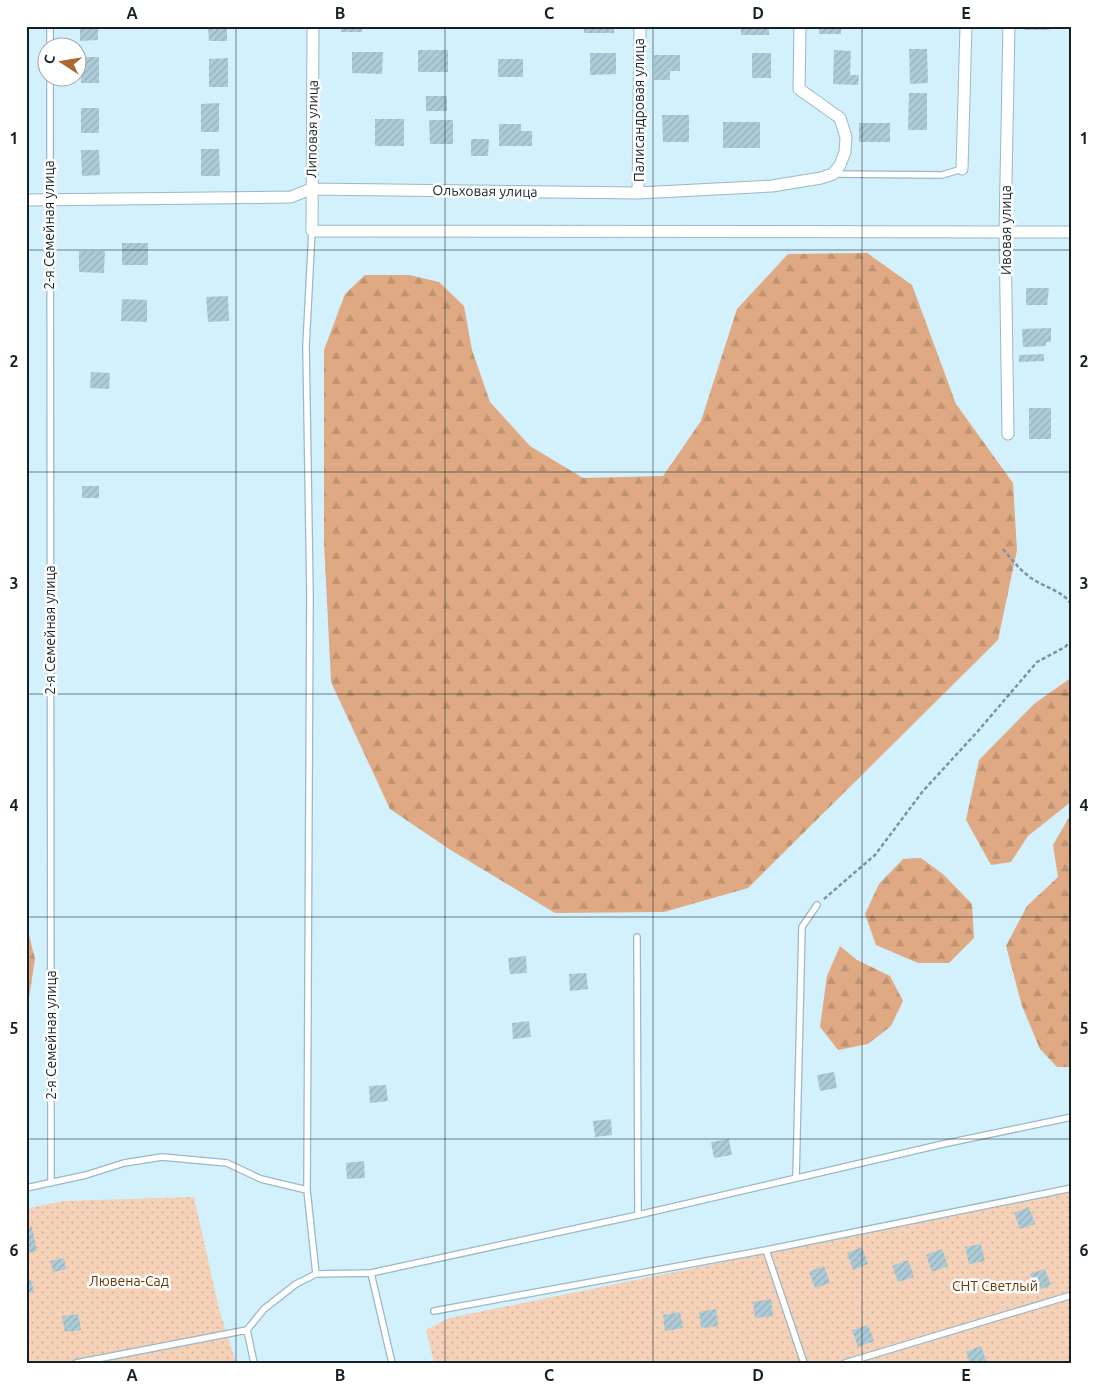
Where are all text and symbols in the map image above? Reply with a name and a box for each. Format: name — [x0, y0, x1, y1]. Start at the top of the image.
text: A — [126, 4, 138, 22]
text: B — [335, 4, 345, 22]
text: C — [544, 4, 554, 22]
text: D — [752, 4, 764, 22]
text: E — [961, 4, 971, 22]
north arrow — [38, 38, 88, 88]
street label: Палисандровая улица — [631, 38, 647, 182]
text: С — [41, 53, 58, 65]
street label: Липовая улица — [303, 80, 321, 178]
text: 1 — [9, 129, 19, 147]
text: 1 — [1079, 129, 1089, 147]
street label: 2-я Семейная улица — [41, 160, 57, 290]
street label: Ольховая улица — [432, 182, 538, 200]
street label: Ивовая улица — [998, 185, 1014, 275]
text: 2 — [9, 352, 19, 370]
text: 2 — [1079, 352, 1089, 370]
street label: 2-я Семейная улица — [42, 565, 58, 695]
text: 3 — [9, 574, 19, 592]
text: 3 — [1079, 574, 1089, 592]
text: 4 — [9, 796, 19, 814]
text: 4 — [1079, 796, 1089, 814]
street label: 2-я Семейная улица — [43, 970, 59, 1100]
text: 5 — [9, 1019, 19, 1037]
text: 5 — [1079, 1019, 1089, 1037]
text: 6 — [9, 1241, 19, 1259]
text: 6 — [1079, 1241, 1089, 1259]
park label: Лювена-Сад — [89, 1273, 169, 1289]
park label: СНТ Светлый — [952, 1278, 1038, 1294]
text: A — [126, 1366, 138, 1384]
text: B — [335, 1366, 345, 1384]
text: C — [544, 1366, 554, 1384]
text: D — [752, 1366, 764, 1384]
text: E — [961, 1366, 971, 1384]

